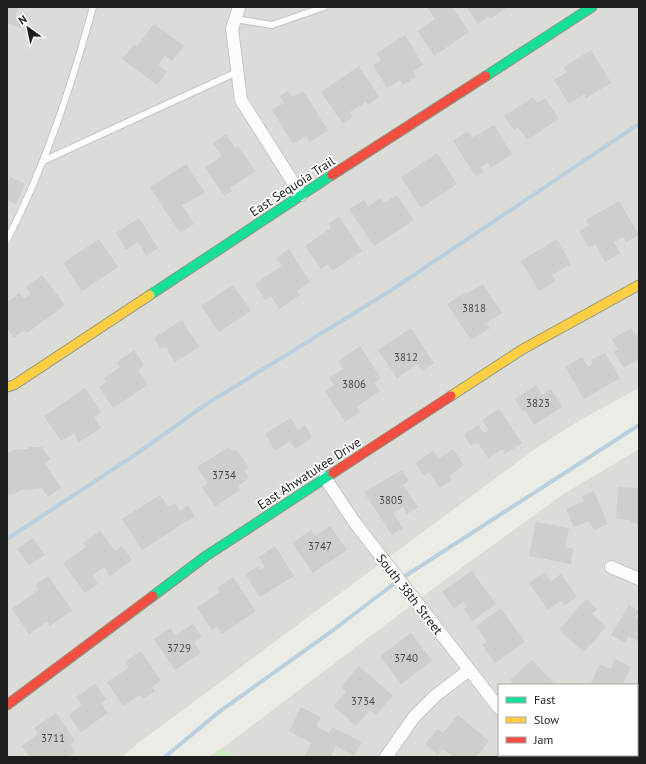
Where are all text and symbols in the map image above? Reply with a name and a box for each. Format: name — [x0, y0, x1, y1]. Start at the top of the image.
north arrow — [8, 8, 48, 48]
text: N — [16, 12, 29, 27]
street label: East Sequoia Trail — [247, 152, 338, 220]
house number: 3818 — [462, 301, 486, 315]
house number: 3812 — [394, 350, 418, 364]
house number: 3806 — [342, 377, 366, 391]
house number: 3823 — [526, 396, 550, 410]
street label: East Ahwatukee Drive — [254, 434, 364, 513]
house number: 3734 — [212, 468, 236, 482]
house number: 3805 — [379, 493, 403, 507]
house number: 3747 — [308, 539, 332, 553]
street label: South 38th Street — [373, 550, 447, 639]
house number: 3729 — [167, 641, 191, 655]
house number: 3740 — [394, 651, 418, 665]
legend — [498, 684, 638, 756]
text: Fast — [534, 692, 555, 707]
house number: 3734 — [351, 694, 375, 708]
text: Slow — [534, 712, 559, 727]
house number: 3711 — [41, 731, 65, 745]
text: Jam — [533, 732, 553, 747]

